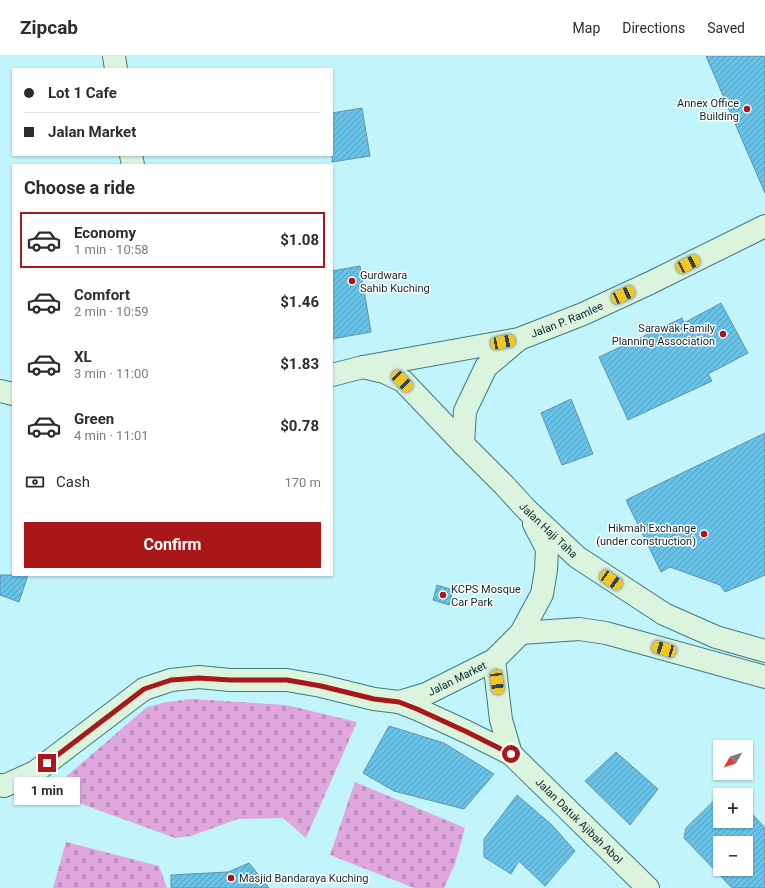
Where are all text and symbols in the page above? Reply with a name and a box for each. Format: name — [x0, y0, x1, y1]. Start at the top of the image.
text: Zipcab — [20, 16, 78, 39]
text: Map — [573, 20, 600, 36]
text: Directions — [622, 20, 685, 36]
text: Saved — [707, 20, 745, 36]
text: Lot 1 Cafe — [48, 84, 117, 102]
place label: Annex Office Building — [677, 97, 739, 123]
marker: Annex Office Building — [742, 104, 752, 114]
text: Jalan Market — [48, 123, 136, 141]
text: Choose a ride — [24, 177, 135, 198]
icon: car — [26, 222, 62, 258]
text: Economy — [74, 224, 136, 242]
text: $1.08 — [280, 231, 319, 249]
text: 1 min · 10:58 — [74, 242, 149, 257]
car — [675, 253, 701, 275]
place label: Gurdwara Sahib Kuching — [360, 269, 430, 295]
marker: Gurdwara Sahib Kuching — [347, 276, 357, 286]
icon: car — [26, 284, 62, 320]
car — [610, 284, 636, 306]
text: Comfort — [74, 286, 130, 304]
text: $1.46 — [280, 293, 319, 311]
street label: Jalan P. Ramlee — [529, 299, 605, 340]
text: 2 min · 10:59 — [74, 304, 149, 319]
place label: Sarawak Family Planning Association — [612, 322, 716, 348]
marker: Sarawak Family Planning Association — [718, 329, 728, 339]
car — [490, 334, 516, 350]
icon: car — [26, 346, 62, 382]
text: XL — [74, 348, 92, 366]
text: $1.83 — [280, 355, 319, 373]
text: 3 min · 11:00 — [74, 366, 149, 381]
car — [389, 368, 415, 394]
icon: car — [26, 408, 62, 444]
text: Green — [74, 410, 114, 428]
text: $0.78 — [280, 417, 319, 435]
text: 4 min · 11:01 — [74, 428, 149, 443]
icon: cash — [24, 471, 46, 493]
text: Cash — [56, 473, 90, 491]
text: 170 m — [284, 475, 321, 490]
street label: Jalan Haji Taha — [517, 500, 580, 561]
button: Confirm — [24, 522, 321, 568]
place label: Hikmah Exchange (under construction) — [596, 522, 696, 548]
marker: Hikmah Exchange (under construction) — [699, 529, 709, 539]
car — [598, 568, 624, 592]
place label: KCPS Mosque Car Park — [451, 583, 521, 609]
marker: KCPS Mosque Car Park — [438, 590, 448, 600]
car — [651, 640, 677, 658]
street label: Jalan Market — [426, 658, 489, 699]
car — [490, 669, 504, 695]
north arrow — [713, 740, 753, 780]
map controls — [713, 740, 753, 876]
route start — [502, 745, 520, 763]
route end — [38, 754, 56, 772]
street label: Jalan Datuk Ajibah Abol — [533, 775, 625, 866]
callout: 1 min — [14, 777, 80, 805]
text: 1 min — [31, 783, 63, 798]
button: + — [713, 788, 753, 828]
button: − — [713, 836, 753, 876]
place label: Masjid Bandaraya Kuching — [239, 872, 368, 885]
marker: Masjid Bandaraya Kuching — [226, 873, 236, 883]

